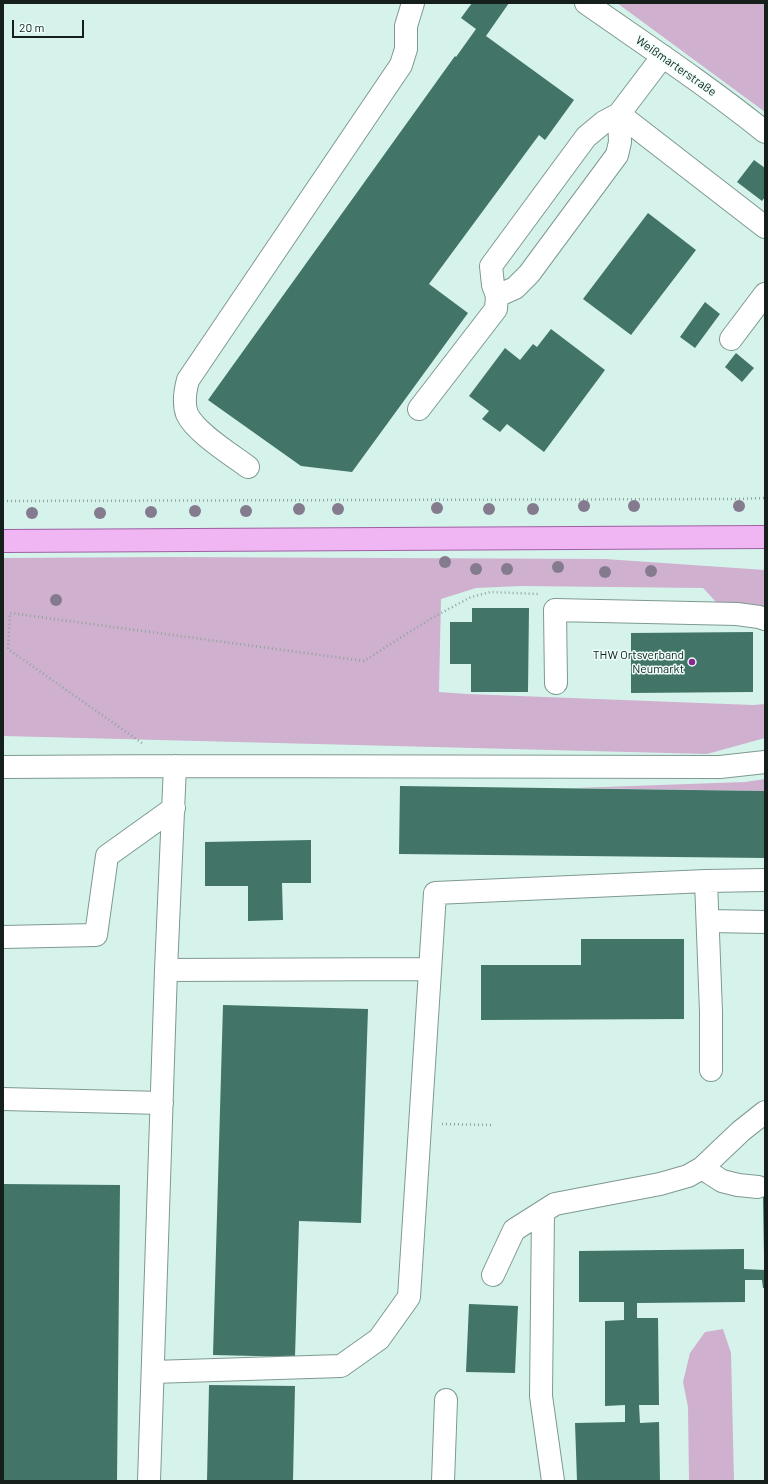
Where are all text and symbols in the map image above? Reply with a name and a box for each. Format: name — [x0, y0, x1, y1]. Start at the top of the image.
scale bar — [14, 12, 86, 38]
text: 20 m — [19, 20, 45, 34]
street label: Weißmarterstraße — [633, 33, 719, 99]
place label: THW Ortsverband Neumarkt — [593, 648, 684, 676]
marker: THW Ortsverband Neumarkt — [687, 657, 697, 667]

